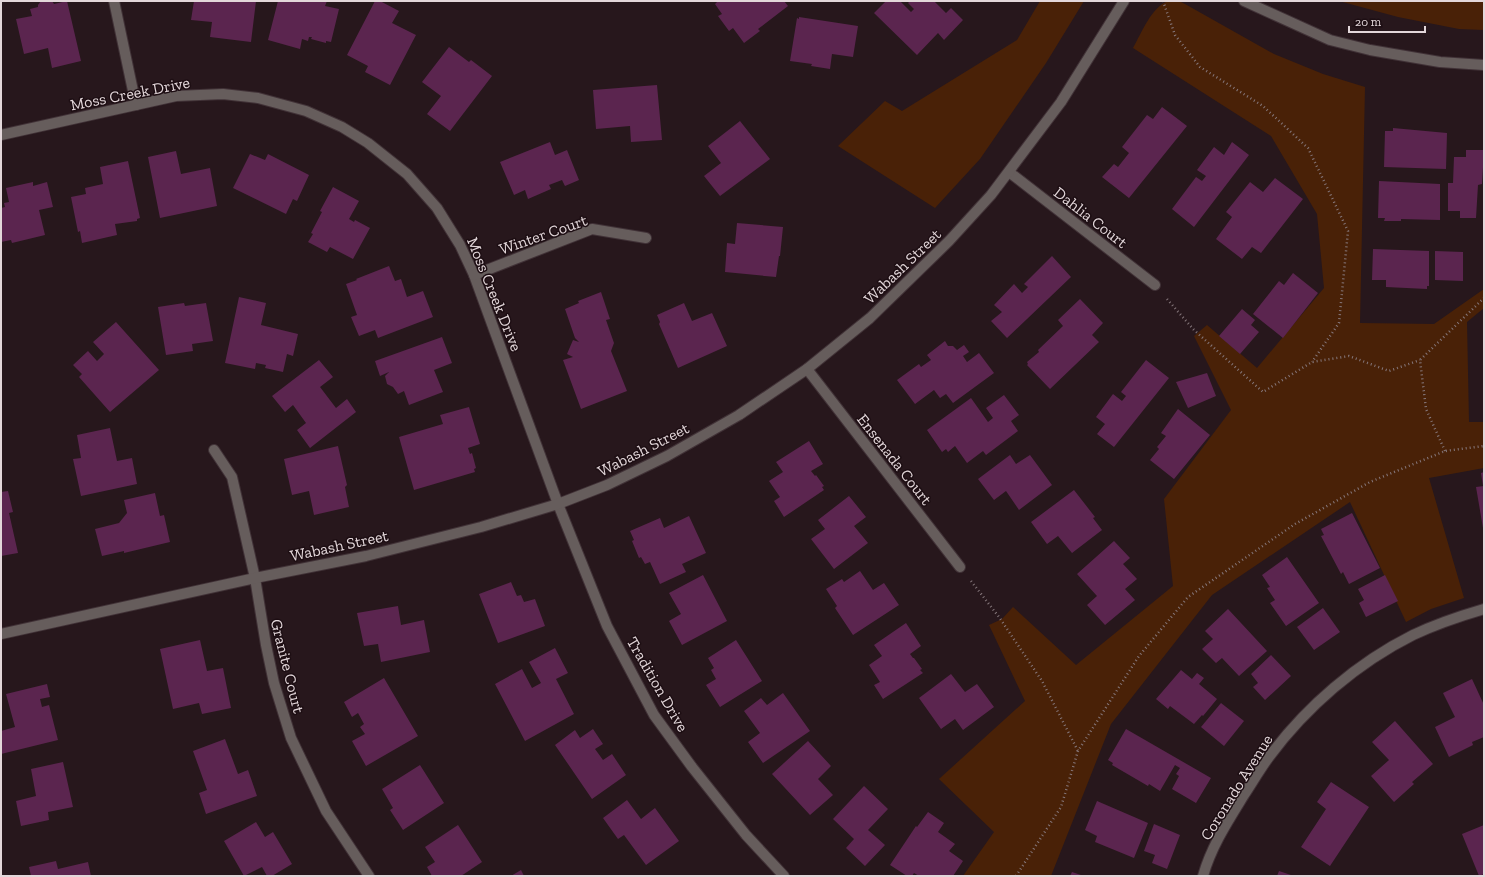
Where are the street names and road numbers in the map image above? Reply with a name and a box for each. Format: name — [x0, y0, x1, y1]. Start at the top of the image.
street label: Moss Creek Drive — [69, 73, 191, 114]
street label: Dahlia Court — [1050, 183, 1131, 252]
street label: Winter Court — [497, 210, 590, 258]
street label: Wabash Street — [860, 225, 945, 308]
street label: Moss Creek Drive — [463, 234, 526, 354]
street label: Ensenada Court — [853, 410, 936, 509]
street label: Wabash Street — [594, 418, 692, 481]
street label: Wabash Street — [288, 526, 390, 565]
street label: Granite Court — [267, 617, 308, 715]
street label: Tradition Drive — [623, 633, 692, 735]
street label: Coronado Avenue — [1196, 731, 1277, 844]

